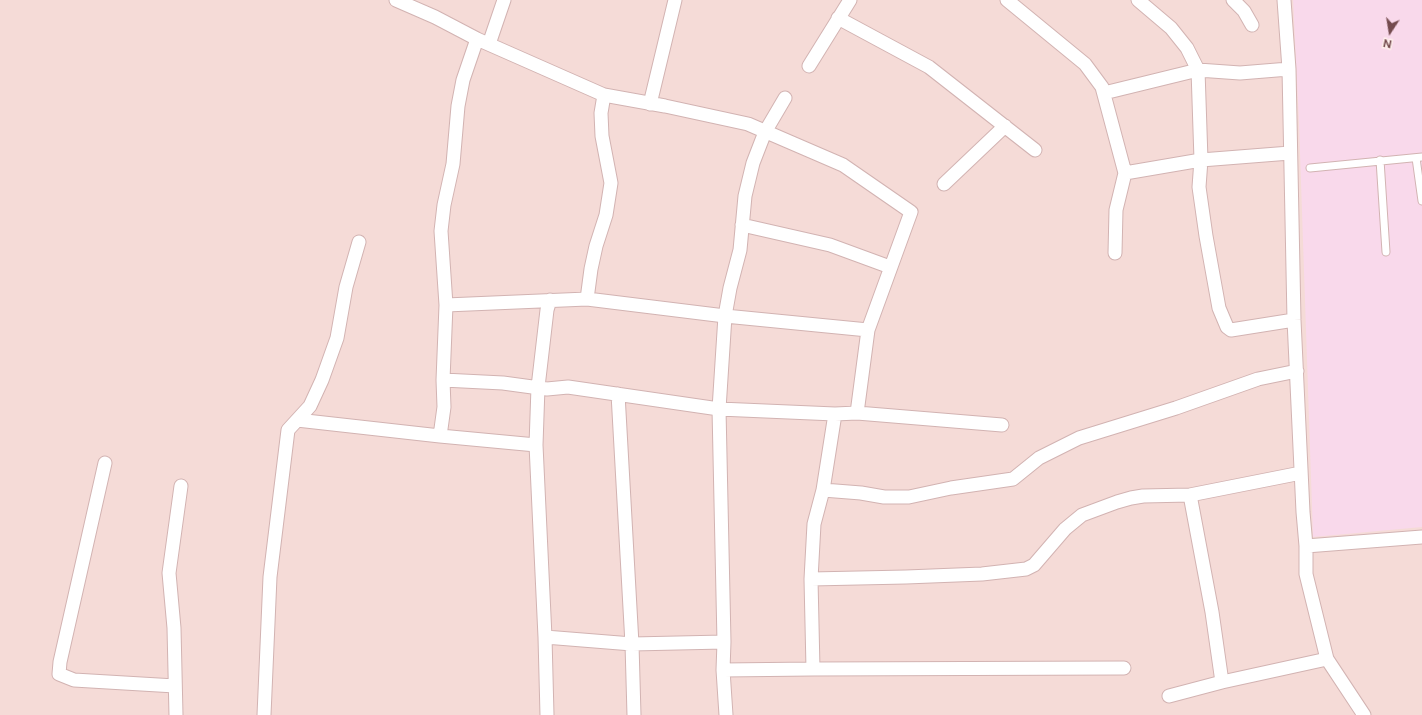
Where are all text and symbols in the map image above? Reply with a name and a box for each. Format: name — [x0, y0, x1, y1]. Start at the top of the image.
north arrow — [1370, 12, 1410, 52]
text: N — [1382, 37, 1393, 51]

